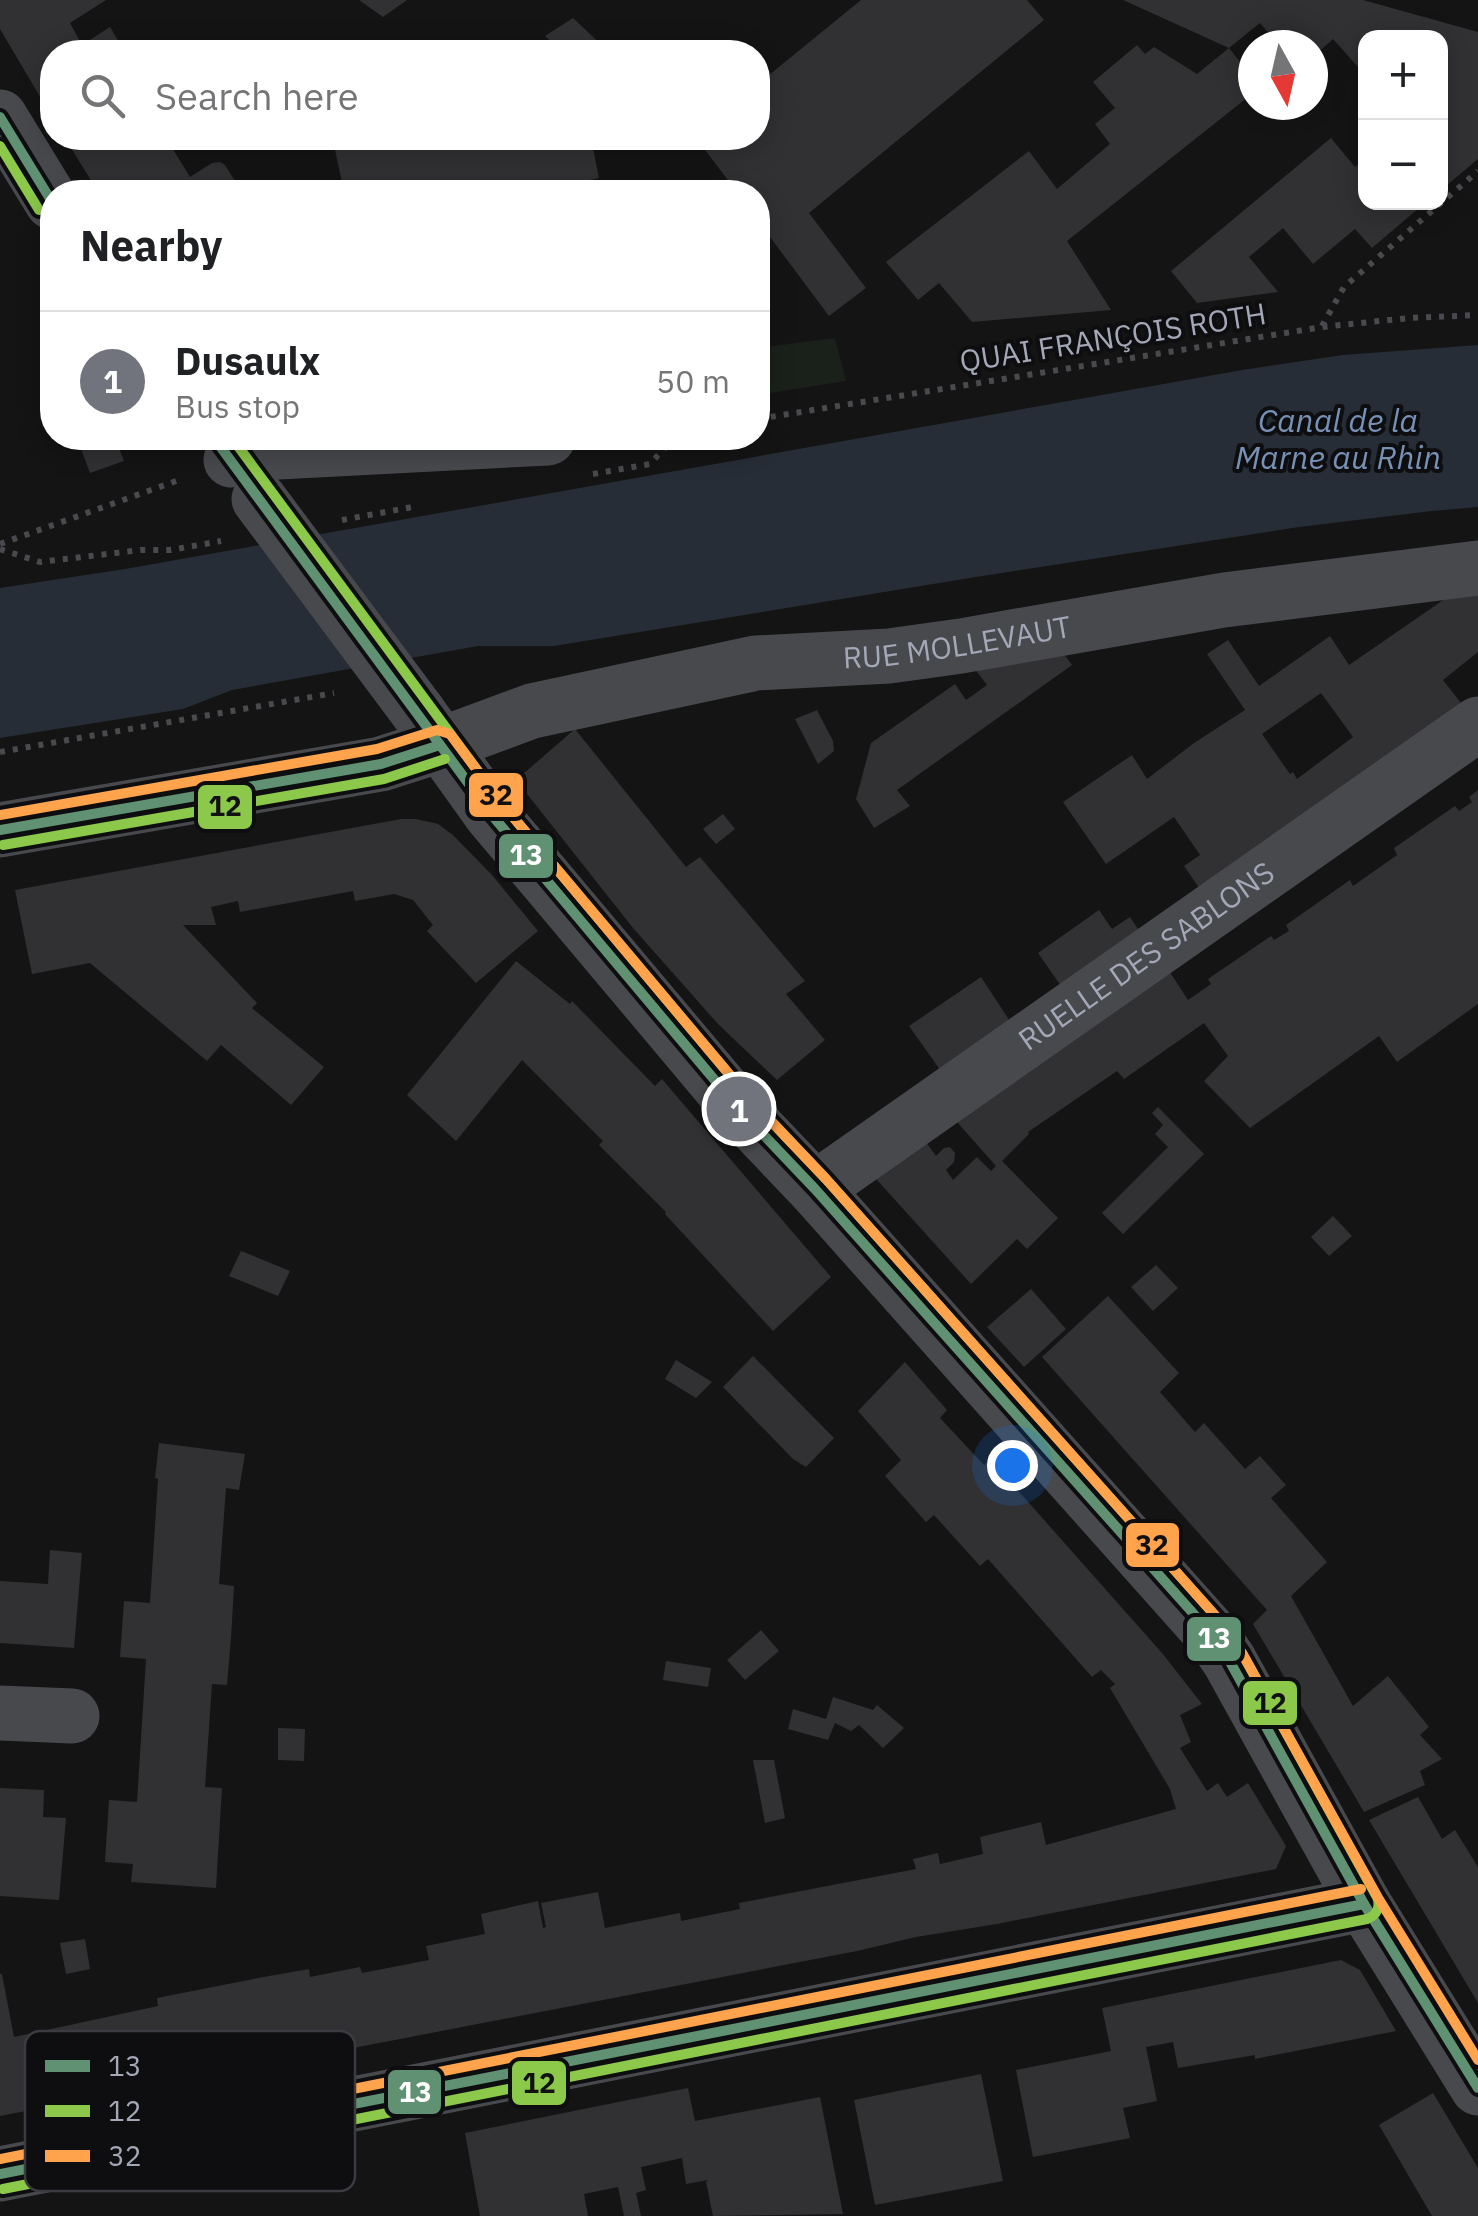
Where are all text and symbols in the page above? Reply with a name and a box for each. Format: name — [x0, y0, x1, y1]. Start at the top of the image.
north arrow — [1238, 30, 1328, 120]
map controls — [1358, 30, 1448, 210]
button: + — [1358, 30, 1448, 120]
search box — [40, 40, 770, 150]
icon: search — [75, 68, 130, 123]
text: Search here — [155, 71, 359, 120]
button: − — [1358, 120, 1448, 210]
text: Nearby — [80, 218, 222, 273]
street label: QUAI FRANÇOIS ROTH — [957, 293, 1269, 380]
text: Dusaulx — [175, 336, 320, 385]
text: 1 — [103, 360, 122, 402]
text: 50 m — [656, 360, 730, 402]
text: Bus stop — [175, 385, 300, 427]
water label: Canal de la Marne au Rhin — [1235, 399, 1441, 478]
street label: RUE MOLLEVAUT — [842, 606, 1074, 676]
line badge: 32 — [467, 771, 525, 819]
text: 32 — [479, 776, 513, 813]
line badge: 12 — [196, 783, 254, 831]
text: 12 — [208, 787, 242, 824]
line badge: 13 — [497, 832, 555, 880]
text: 13 — [509, 836, 543, 873]
street label: RUELLE DES SABLONS — [1010, 852, 1281, 1058]
pin: 1 — [706, 1072, 772, 1146]
your location — [987, 1440, 1038, 1491]
line badge: 32 — [1124, 1521, 1181, 1569]
text: 32 — [1135, 1526, 1169, 1563]
line badge: 13 — [1185, 1615, 1243, 1663]
text: 13 — [1197, 1619, 1231, 1656]
line badge: 12 — [1241, 1679, 1299, 1727]
text: 12 — [1253, 1684, 1287, 1721]
legend — [25, 2031, 355, 2191]
text: 13 — [108, 2047, 142, 2084]
line badge: 12 — [510, 2059, 568, 2107]
text: 12 — [522, 2064, 556, 2101]
line badge: 13 — [386, 2068, 443, 2116]
text: 13 — [398, 2073, 432, 2110]
text: 12 — [108, 2092, 142, 2129]
text: 32 — [108, 2137, 142, 2174]

